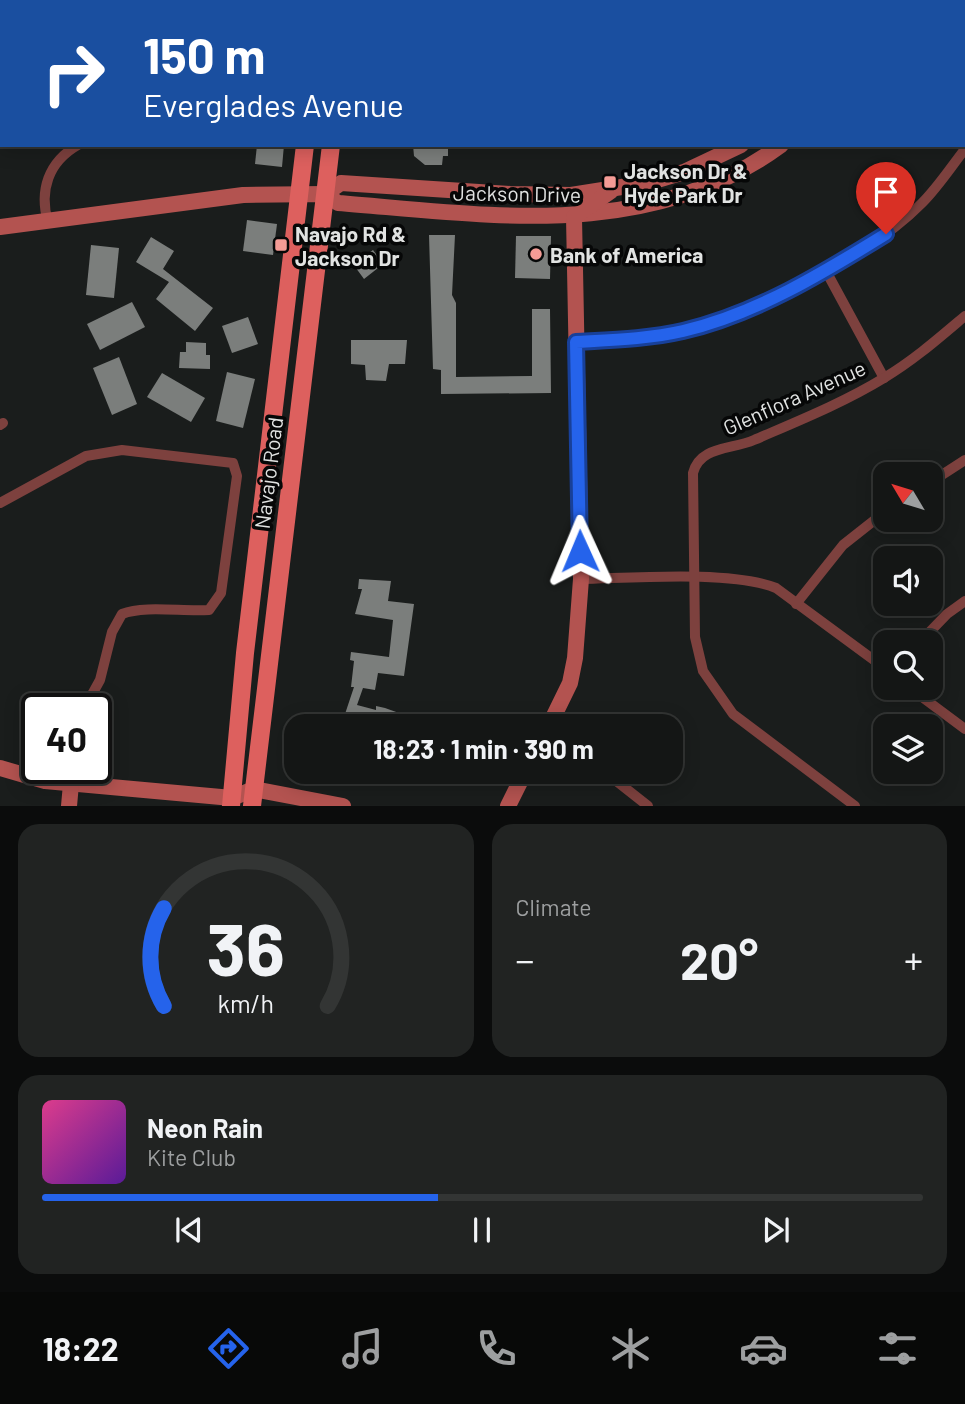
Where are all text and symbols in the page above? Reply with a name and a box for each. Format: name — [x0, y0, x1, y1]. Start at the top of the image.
text: 150 m — [143, 25, 265, 84]
icon: right — [28, 28, 119, 119]
text: Everglades Avenue — [143, 85, 404, 123]
place label: Jackson Dr & Hyde Park Dr — [624, 158, 748, 207]
pin — [856, 162, 916, 234]
icon: arrive — [867, 173, 905, 211]
marker: Jackson Dr & Hyde Park Dr — [602, 174, 618, 190]
street label: Jackson Drive — [453, 179, 581, 207]
place label: Navajo Rd & Jackson Dr — [295, 221, 406, 270]
marker: Navajo Rd & Jackson Dr — [273, 237, 289, 253]
place label: Bank of America — [550, 242, 703, 267]
marker: Bank of America — [528, 246, 544, 262]
street label: Glenflora Avenue — [719, 354, 869, 440]
street label: Navajo Road — [249, 416, 287, 530]
north arrow — [873, 462, 943, 532]
map controls — [873, 462, 943, 784]
position arrow — [543, 514, 617, 588]
button: sound — [873, 546, 943, 616]
button: search — [873, 630, 943, 700]
speed limit sign: 40 — [21, 693, 112, 784]
button: layers — [873, 714, 943, 784]
text: 18:23 · 1 min · 390 m — [373, 733, 594, 764]
text: Climate — [516, 893, 592, 921]
text: 36 — [207, 904, 285, 992]
text: 20° — [680, 928, 758, 990]
text: − — [516, 936, 535, 982]
text: + — [904, 936, 923, 982]
text: km/h — [217, 988, 274, 1018]
text: Neon Rain — [147, 1112, 263, 1143]
text: Kite Club — [147, 1143, 236, 1171]
icon: previous — [170, 1211, 208, 1249]
icon: pause — [463, 1211, 501, 1249]
icon: next — [757, 1211, 795, 1249]
icon: directions — [204, 1324, 253, 1373]
icon: music — [338, 1324, 387, 1373]
icon: phone — [472, 1324, 521, 1373]
icon: climate — [606, 1324, 655, 1373]
icon: car — [739, 1324, 788, 1373]
icon: filters — [873, 1324, 922, 1373]
text: 18:22 — [42, 1329, 119, 1367]

